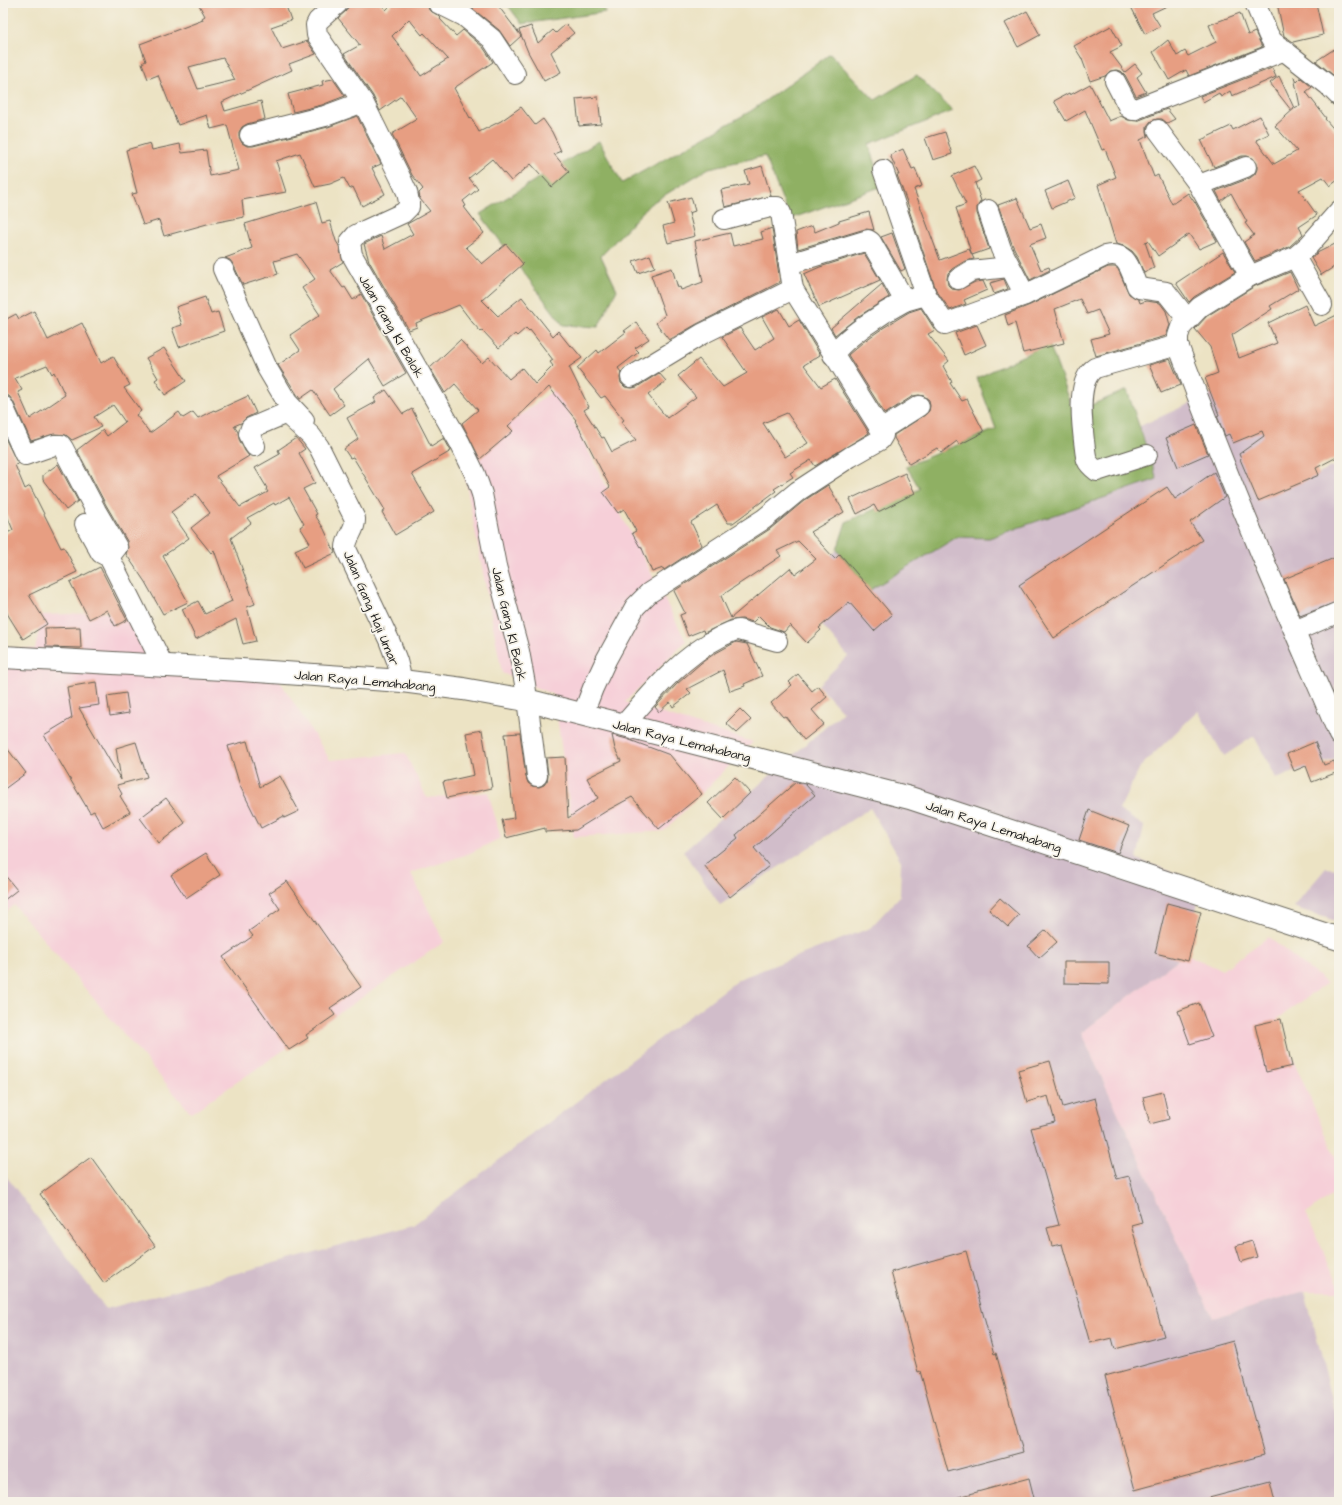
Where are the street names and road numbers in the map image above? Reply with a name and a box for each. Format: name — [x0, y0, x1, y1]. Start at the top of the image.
street label: Jalan Gang Kl Balok — [353, 272, 428, 382]
street label: Jalan Gang Haji Umar — [338, 548, 403, 669]
street label: Jalan Gang Kl Balok — [486, 566, 531, 683]
street label: Jalan Raya Lemahabang — [293, 666, 437, 697]
street label: Jalan Raya Lemahabang — [611, 715, 753, 768]
street label: Jalan Raya Lemahabang — [923, 797, 1064, 858]

